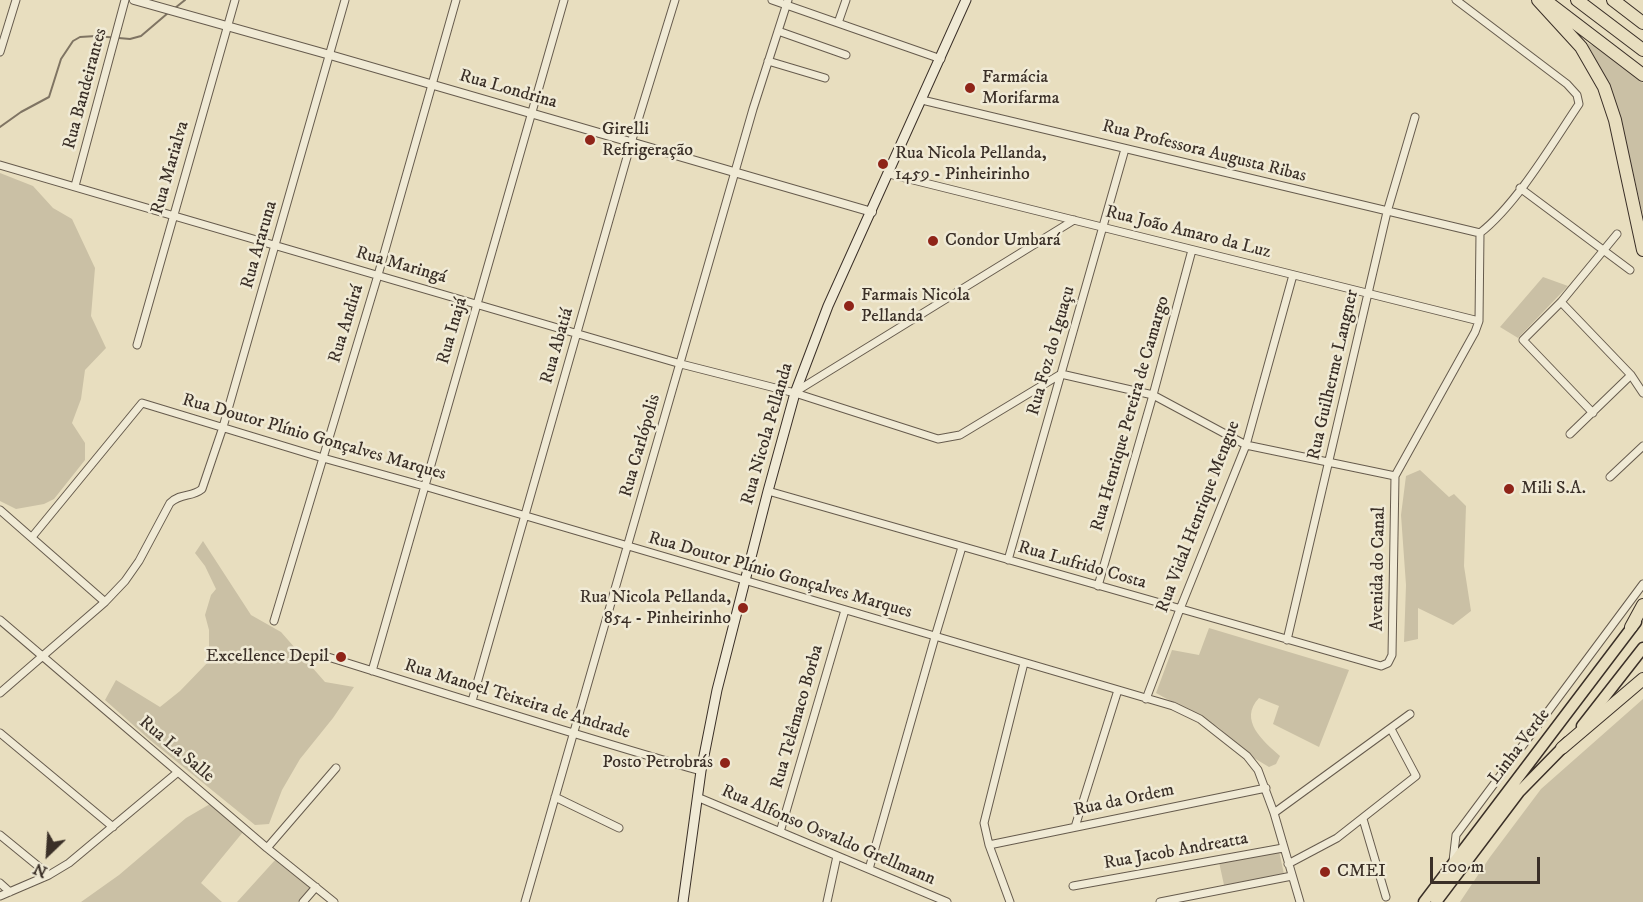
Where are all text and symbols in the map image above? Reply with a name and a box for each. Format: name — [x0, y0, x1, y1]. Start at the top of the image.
street label: Rua Bandeirantes — [59, 26, 113, 152]
street label: Rua Londrina — [457, 66, 559, 114]
place label: Farmácia Morifarma — [982, 67, 1059, 110]
marker: Farmácia Morifarma — [963, 81, 977, 95]
street label: Rua Professora Augusta Ribas — [1100, 116, 1308, 188]
street label: Rua Marialva — [147, 119, 195, 217]
place label: Girelli Refrigeração — [602, 119, 693, 162]
marker: Girelli Refrigeração — [583, 133, 597, 147]
place label: Rua Nicola Pellanda, 1459 - Pinheirinho — [895, 143, 1047, 186]
marker: Rua Nicola Pellanda, 1459 - Pinheirinho — [876, 157, 890, 171]
street label: Rua Araruna — [237, 199, 283, 291]
street label: Rua João Amaro da Luz — [1103, 202, 1273, 264]
place label: Condor Umbará — [945, 230, 1061, 252]
marker: Condor Umbará — [926, 234, 940, 248]
street label: Rua Maringá — [353, 243, 449, 289]
street label: Rua Andirá — [325, 282, 369, 366]
street label: Rua Foz do Iguaçu — [1023, 284, 1081, 418]
place label: Farmais Nicola Pellanda — [861, 285, 970, 328]
street label: Rua Guilherme Langner — [1304, 288, 1364, 462]
street label: Rua Henrique Pereira de Camargo — [1087, 294, 1175, 534]
street label: Rua Inajá — [433, 295, 473, 367]
marker: Farmais Nicola Pellanda — [842, 299, 856, 313]
street label: Rua Abatiá — [537, 306, 579, 386]
street label: Rua Nicola Pellanda — [737, 361, 799, 507]
street label: Rua Doutor Plínio Gonçalves Marques — [180, 390, 448, 486]
street label: Rua Carlópolis — [616, 392, 666, 500]
street label: Rua Vidal Henrique Mengue — [1152, 418, 1246, 616]
place label: Mili S.A. — [1521, 478, 1586, 500]
marker: Mili S.A. — [1502, 482, 1516, 496]
street label: Avenida do Canal — [1367, 507, 1391, 631]
street label: Rua Doutor Plínio Gonçalves Marques — [646, 528, 914, 624]
street label: Rua Lufrido Costa — [1015, 537, 1149, 595]
place label: Rua Nicola Pellanda, 854 - Pinheirinho — [579, 587, 731, 630]
marker: Rua Nicola Pellanda, 854 - Pinheirinho — [736, 601, 750, 615]
street label: Rua Telêmaco Borba — [767, 643, 829, 791]
place label: Excellence Depil — [206, 646, 329, 668]
marker: Excellence Depil — [334, 650, 348, 664]
street label: Rua Manoel Teixeira de Andrade — [402, 655, 632, 745]
street label: Linha Verde — [1485, 705, 1555, 789]
street label: Rua La Salle — [134, 712, 218, 788]
place label: Posto Petrobrás — [602, 752, 713, 774]
marker: Posto Petrobrás — [718, 756, 732, 770]
street label: Rua da Ordem — [1072, 780, 1176, 822]
street label: Rua Alfonso Osvaldo Grellmann — [718, 781, 938, 891]
north arrow — [18, 824, 78, 884]
street label: Rua Jacob Andreatta — [1102, 829, 1250, 875]
scale bar — [1433, 845, 1542, 883]
text: 100 m — [1441, 856, 1484, 878]
text: N — [30, 858, 51, 882]
place label: CMEI — [1337, 861, 1386, 883]
marker: CMEI — [1318, 865, 1332, 879]

